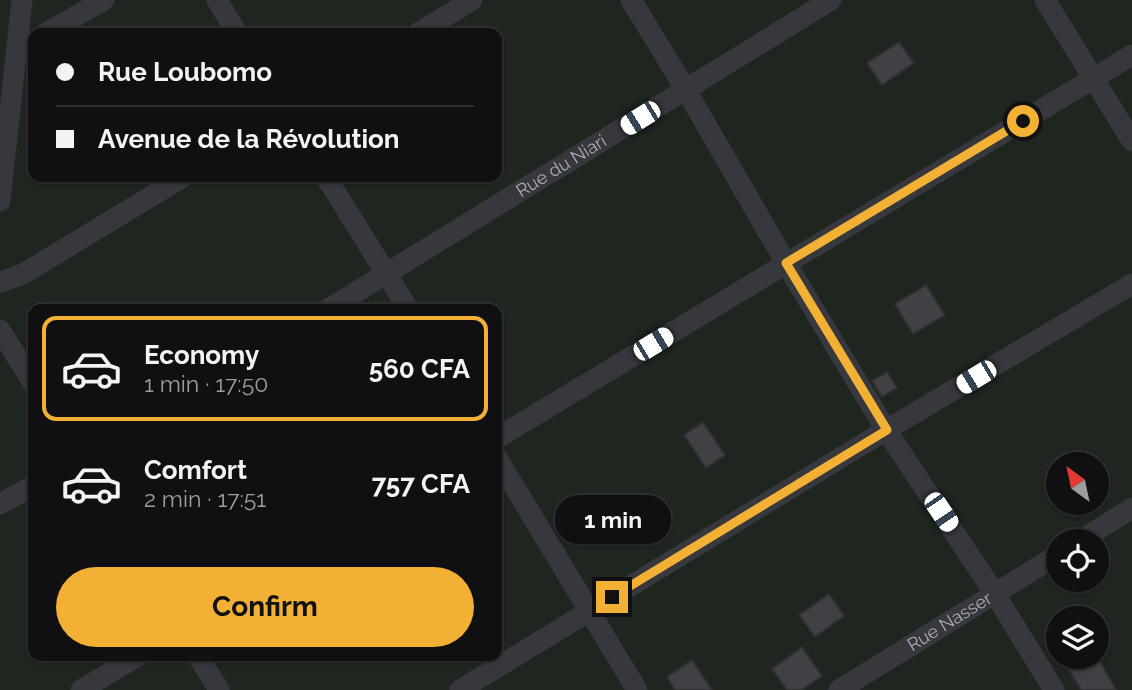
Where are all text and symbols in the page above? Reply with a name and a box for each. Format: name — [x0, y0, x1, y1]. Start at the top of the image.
text: Rue Loubomo — [98, 57, 272, 87]
car — [617, 98, 664, 138]
route start — [1007, 105, 1039, 137]
text: Avenue de la Révolution — [98, 124, 400, 154]
street label: Rue du Niari — [512, 130, 610, 201]
car — [630, 324, 677, 364]
icon: car — [60, 337, 123, 400]
text: Economy — [144, 340, 259, 370]
text: 560 CFA — [369, 354, 470, 384]
car — [953, 357, 1000, 397]
text: 1 min · 17:50 — [144, 370, 268, 397]
icon: car — [60, 452, 123, 515]
north arrow — [1046, 452, 1110, 514]
map controls — [1046, 452, 1109, 669]
text: Comfort — [144, 455, 247, 485]
text: 757 CFA — [372, 469, 470, 499]
text: 2 min · 17:51 — [144, 485, 266, 512]
car — [921, 489, 962, 535]
callout: 1 min — [554, 496, 670, 544]
text: 1 min — [584, 506, 642, 533]
button: locate — [1046, 529, 1109, 592]
button: Confirm — [56, 567, 474, 647]
route end — [596, 581, 628, 613]
street label: Rue Nasser — [903, 587, 996, 655]
button: layers — [1046, 606, 1109, 669]

